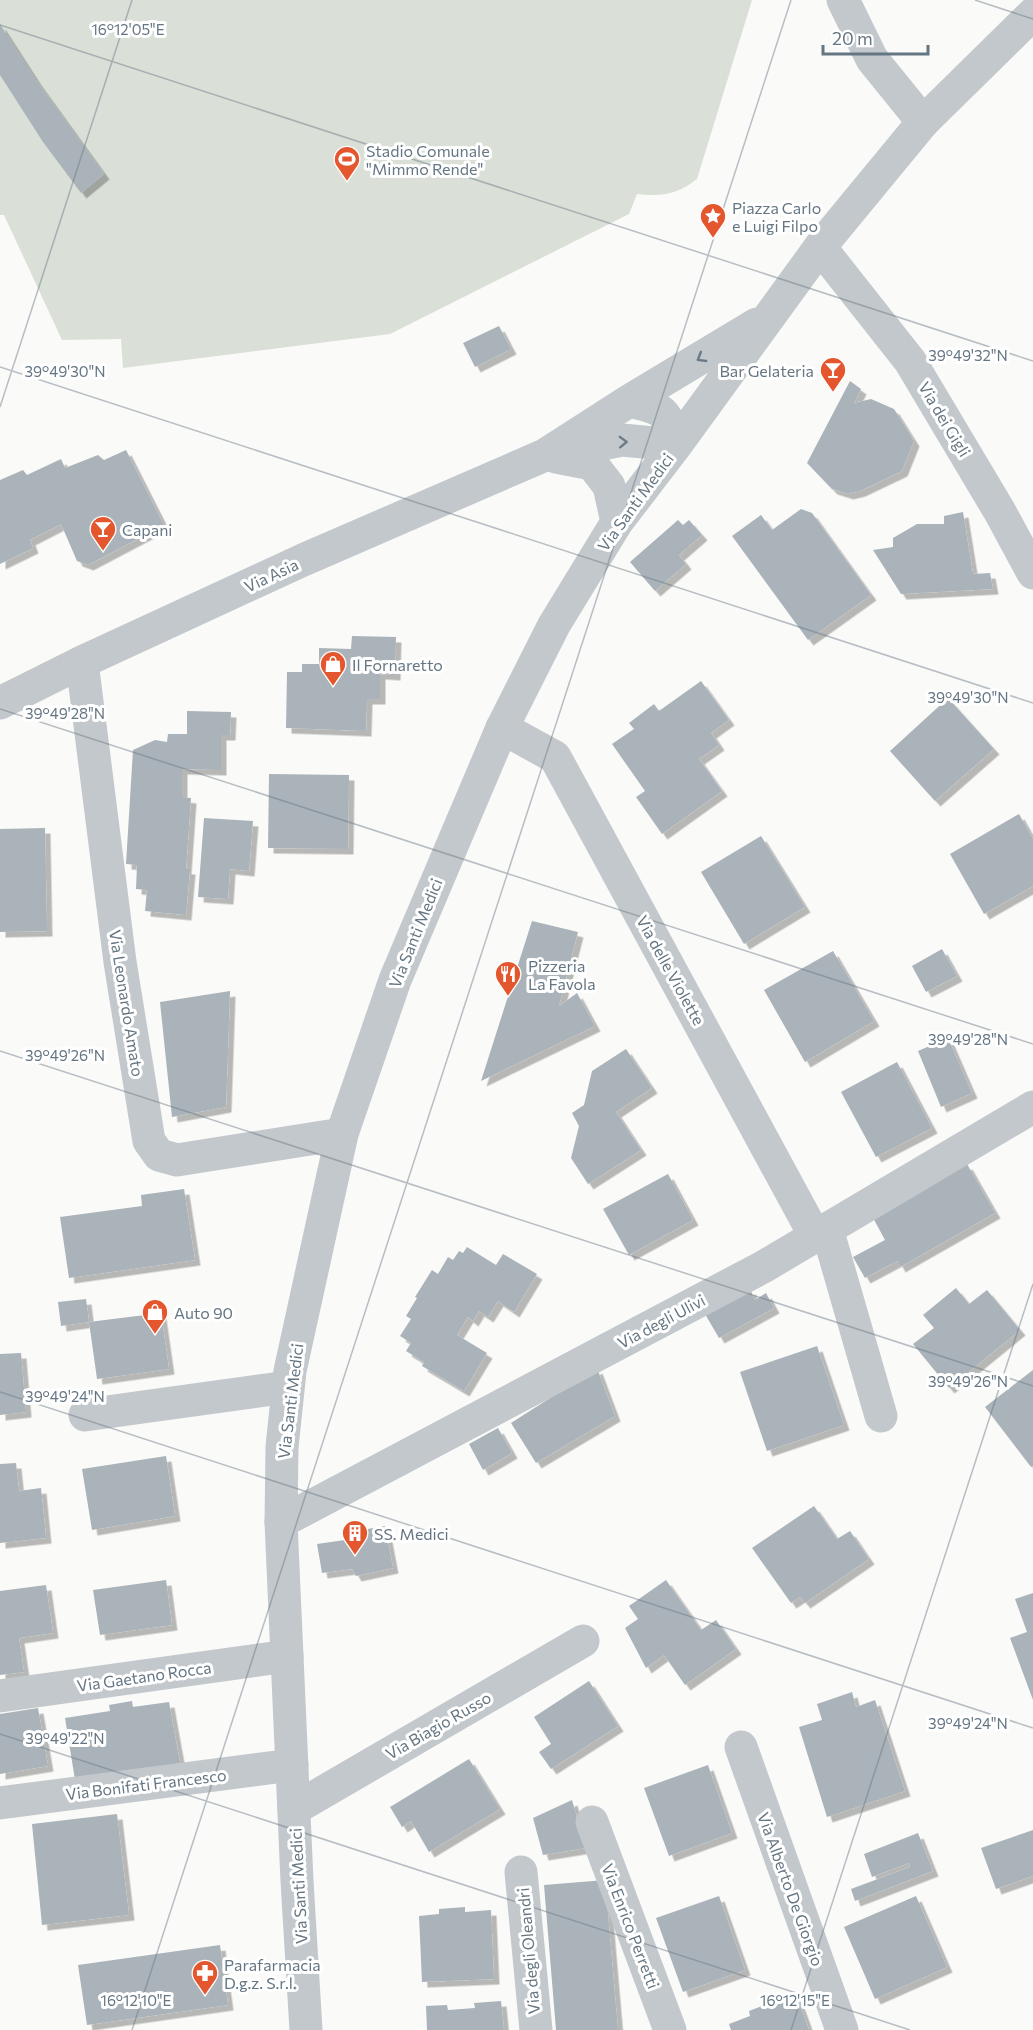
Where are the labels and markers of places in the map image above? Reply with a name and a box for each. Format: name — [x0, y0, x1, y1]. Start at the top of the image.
place label: Stadio Comunale "Mimmo Rende" — [366, 141, 490, 178]
sports icon: Stadio Comunale "Mimmo Rende" — [332, 144, 362, 182]
place label: Piazza Carlo e Luigi Filpo — [732, 198, 821, 235]
place icon: Piazza Carlo e Luigi Filpo — [698, 201, 728, 239]
bar icon: Bar Gelateria — [818, 355, 848, 393]
place label: Bar Gelateria — [719, 361, 814, 380]
bar icon: Capani — [88, 514, 118, 552]
place label: Capani — [122, 520, 172, 539]
shop icon: Il Fornaretto — [318, 649, 348, 687]
place label: Il Fornaretto — [352, 655, 443, 674]
place label: Pizzeria La Favola — [528, 956, 596, 993]
restaurant icon: Pizzeria La Favola — [493, 959, 523, 997]
shop icon: Auto 90 — [140, 1297, 170, 1335]
place label: Auto 90 — [174, 1303, 233, 1322]
building icon: SS. Medici — [340, 1518, 370, 1556]
place label: SS. Medici — [374, 1524, 449, 1543]
place label: Parafarmacia D.g.z. S.r.l. — [224, 1955, 321, 1992]
pharmacy icon: Parafarmacia D.g.z. S.r.l. — [190, 1958, 220, 1996]

